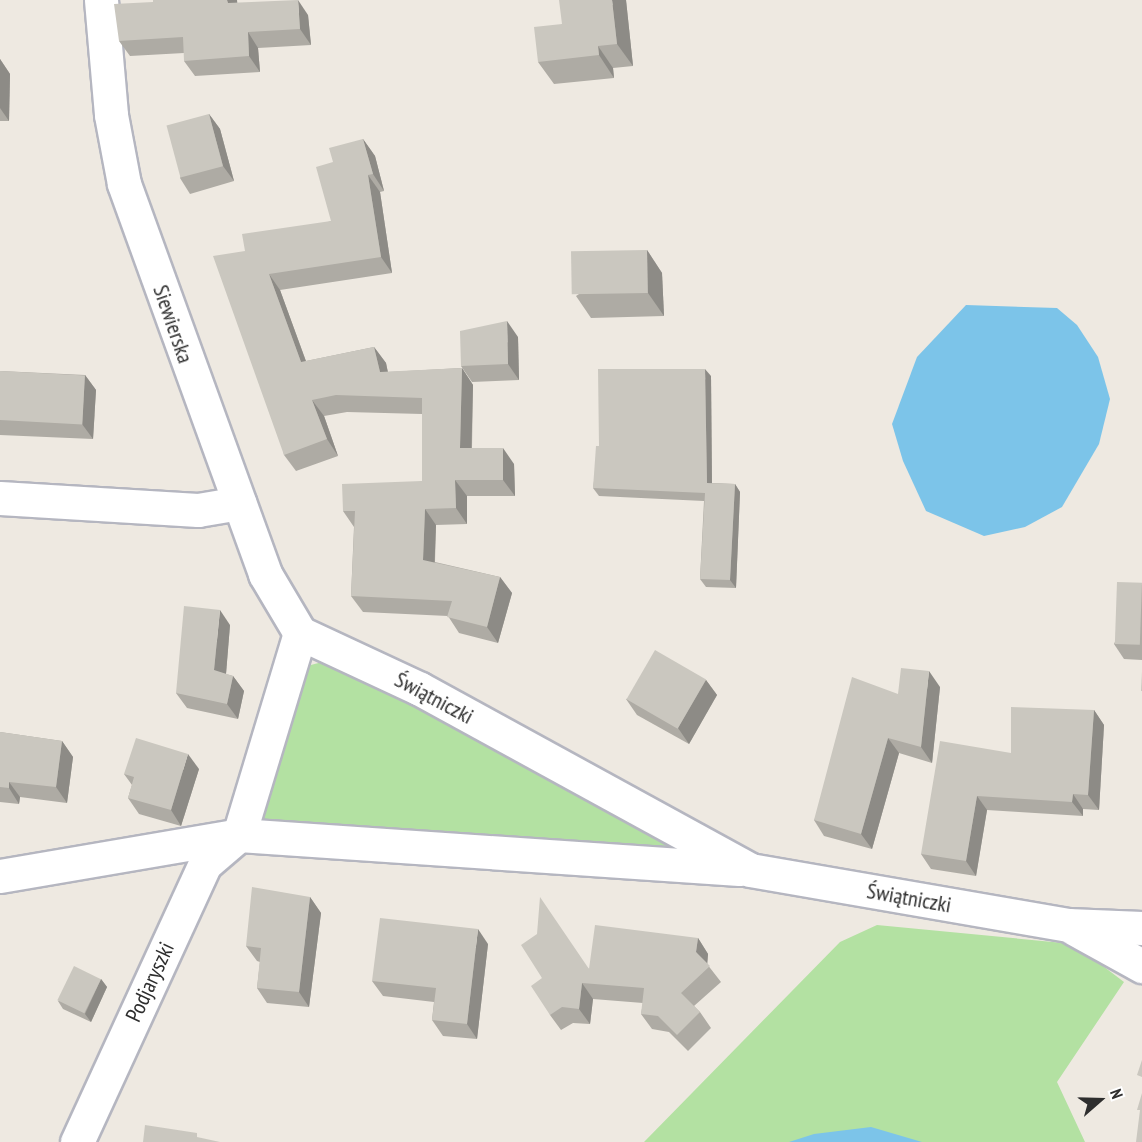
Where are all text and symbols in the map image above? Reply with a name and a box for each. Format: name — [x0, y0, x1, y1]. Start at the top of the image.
street label: Siewierska — [147, 282, 199, 366]
street label: Świątniczki — [390, 666, 478, 730]
street label: Świątniczki — [865, 878, 953, 918]
street label: Podjaryszki — [120, 938, 180, 1026]
north arrow — [1070, 1070, 1130, 1130]
text: N — [1106, 1086, 1128, 1101]

